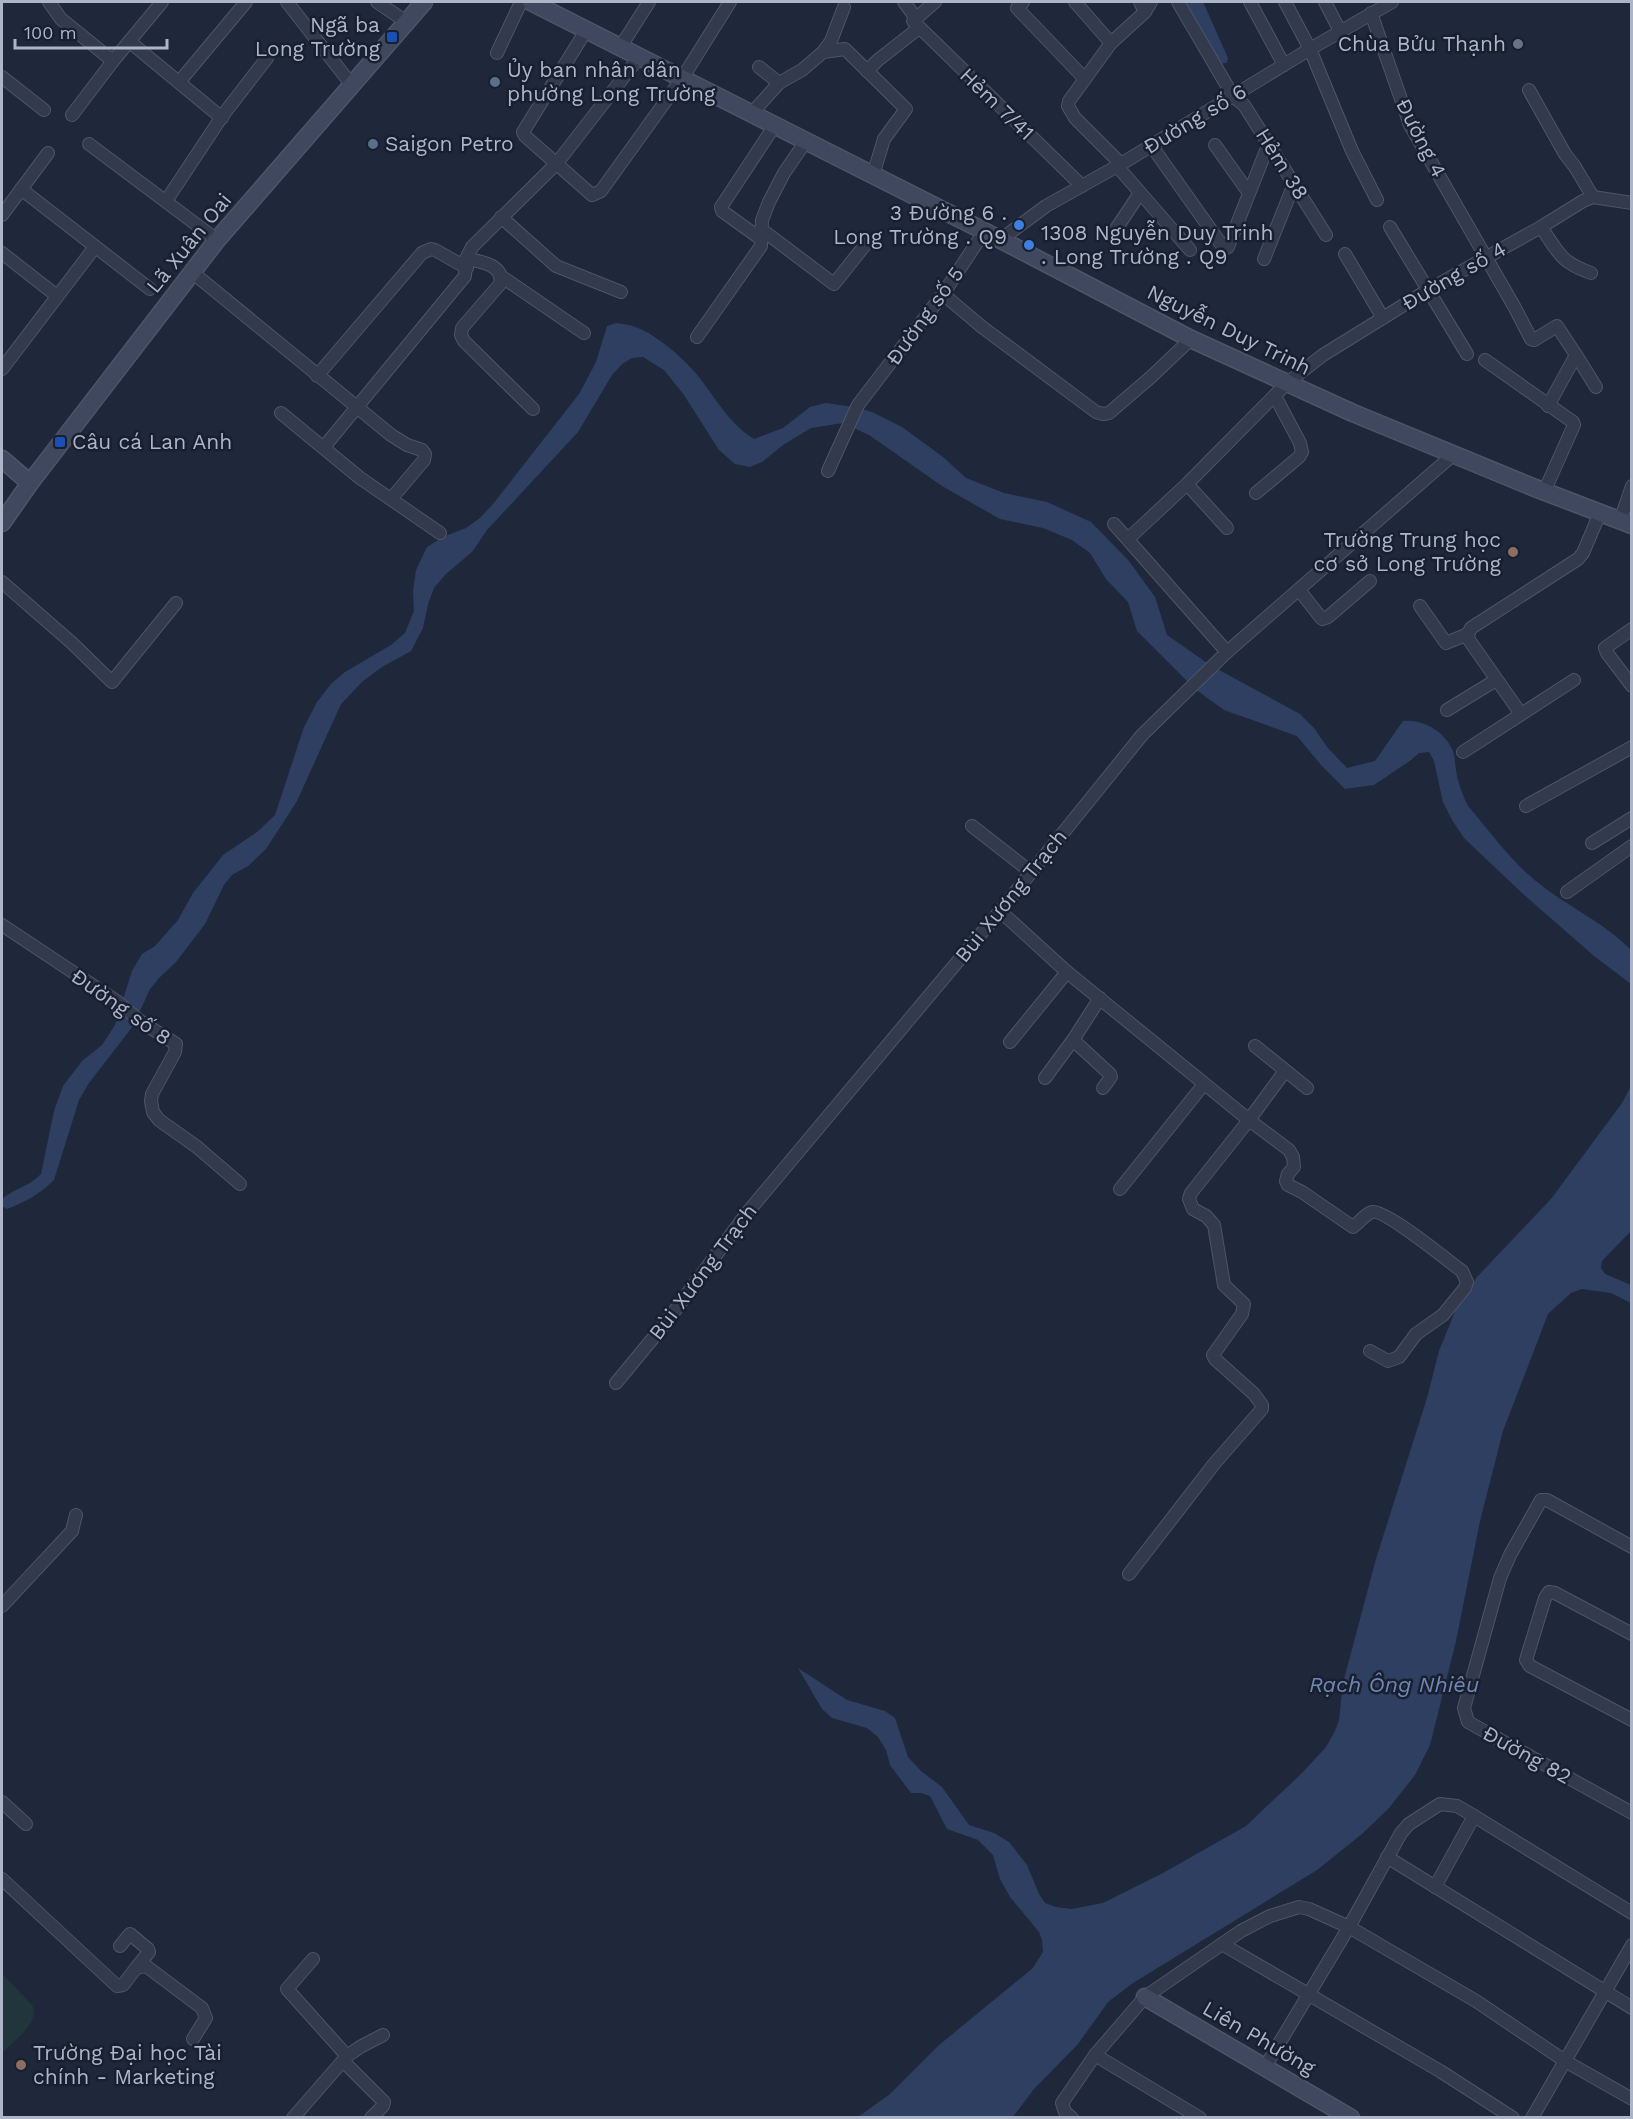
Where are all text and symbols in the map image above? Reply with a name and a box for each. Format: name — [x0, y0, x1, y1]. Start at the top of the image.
scale bar — [15, 12, 166, 50]
place label: Ngã ba Long Trường — [255, 12, 381, 61]
text: 100 m — [24, 22, 77, 43]
marker: Ngã ba Long Trường — [385, 30, 399, 44]
place label: Chùa Bửu Thạnh — [1338, 31, 1506, 56]
marker: Chùa Bửu Thạnh — [1511, 37, 1525, 51]
place label: Ủy ban nhân dân phường Long Trường — [507, 57, 716, 106]
street label: Hẻm 7/41 — [955, 62, 1040, 145]
marker: Ủy ban nhân dân phường Long Trường — [488, 75, 502, 89]
street label: Đường số 6 — [1139, 78, 1251, 159]
street label: Đường 4 — [1391, 94, 1452, 181]
street label: Hẻm 38 — [1251, 123, 1314, 204]
place label: Saigon Petro — [385, 131, 514, 156]
marker: Saigon Petro — [366, 137, 380, 151]
street label: Lã Xuân Oai — [141, 188, 236, 298]
place label: 3 Đường 6 . Long Trường . Q9 — [833, 200, 1007, 249]
marker: 3 Đường 6 . Long Trường . Q9 — [1012, 218, 1026, 232]
place label: 1308 Nguyễn Duy Trinh . Long Trường . Q9 — [1041, 220, 1273, 269]
street label: Đường số 4 — [1397, 236, 1510, 315]
marker: 1308 Nguyễn Duy Trinh . Long Trường . Q9 — [1022, 238, 1036, 252]
street label: Đường số 5 — [881, 262, 969, 370]
street label: Nguyễn Duy Trinh — [1143, 279, 1315, 380]
place label: Câu cá Lan Anh — [72, 429, 232, 454]
marker: Câu cá Lan Anh — [53, 435, 67, 449]
place label: Trường Trung học cơ sở Long Trường — [1314, 527, 1502, 576]
marker: Trường Trung học cơ sở Long Trường — [1506, 545, 1520, 559]
street label: Bùi Xương Trạch — [949, 824, 1072, 967]
street label: Đường số 8 — [67, 963, 176, 1050]
street label: Bùi Xương Trạch — [643, 1199, 762, 1345]
water label: Rạch Ông Nhiêu — [1309, 1672, 1479, 1697]
street label: Đường 82 — [1479, 1720, 1576, 1789]
street label: Liên Phường — [1198, 1995, 1321, 2080]
place label: Trường Đại học Tài chính - Marketing — [33, 2040, 222, 2089]
marker: Trường Đại học Tài chính - Marketing — [14, 2058, 28, 2072]

